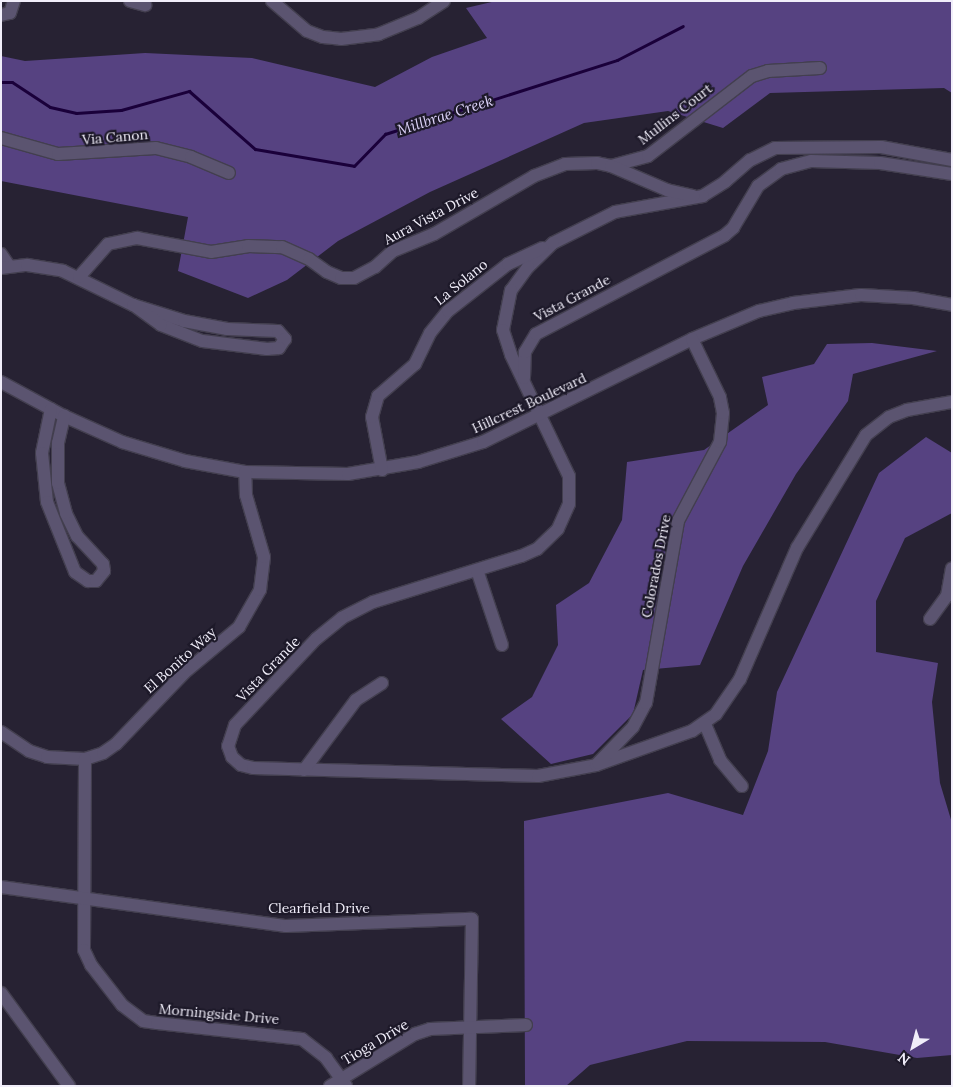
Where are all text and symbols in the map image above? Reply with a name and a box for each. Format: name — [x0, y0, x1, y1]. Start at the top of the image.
street label: Mullins Court — [635, 80, 715, 148]
water label: Millbrae Creek — [395, 91, 495, 139]
street label: Via Canon — [81, 126, 149, 148]
street label: Aura Vista Drive — [381, 184, 481, 248]
street label: La Solano — [431, 256, 491, 308]
street label: Vista Grande — [531, 271, 613, 325]
street label: Hillcrest Boulevard — [469, 369, 589, 437]
street label: Colorados Drive — [638, 513, 674, 619]
street label: El Bonito Way — [141, 623, 219, 697]
street label: Vista Grande — [233, 633, 303, 705]
street label: Clearfield Drive — [268, 900, 370, 916]
street label: Morningside Drive — [158, 1000, 280, 1028]
street label: Tioga Drive — [339, 1016, 411, 1068]
north arrow — [888, 1022, 938, 1072]
text: N — [894, 1049, 914, 1069]

